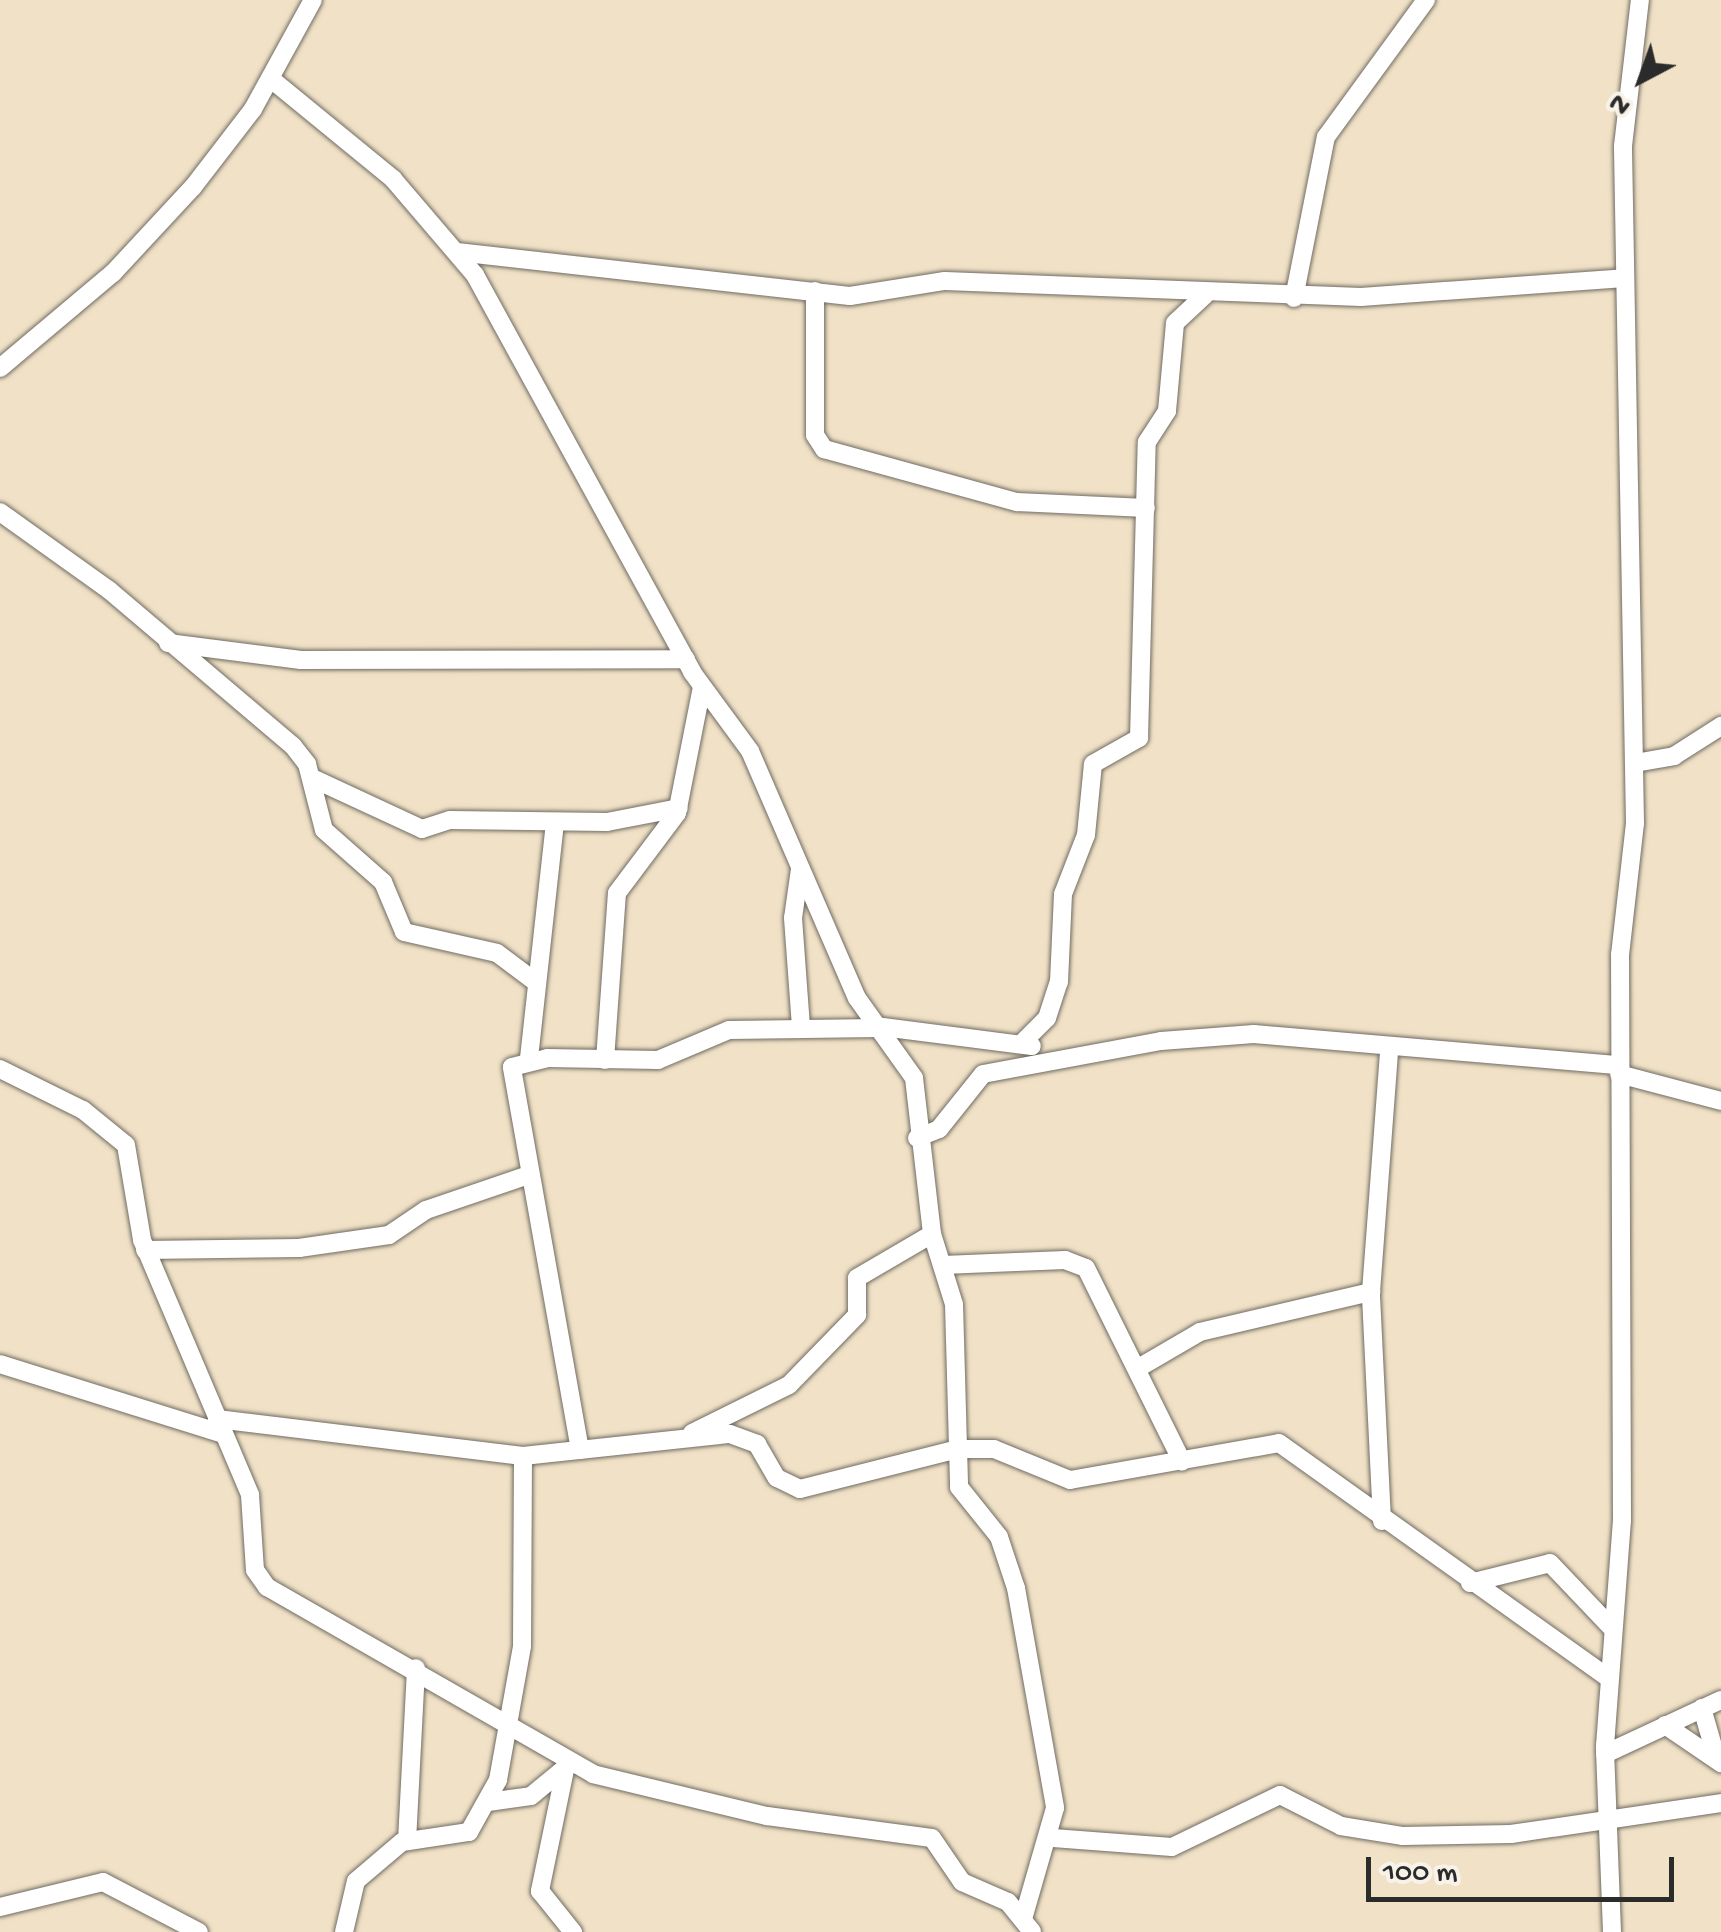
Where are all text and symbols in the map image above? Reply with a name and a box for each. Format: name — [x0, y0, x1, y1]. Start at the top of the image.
north arrow — [1591, 30, 1691, 130]
text: N — [1603, 85, 1639, 121]
scale bar — [1371, 1837, 1678, 1899]
text: 100 m — [1383, 1857, 1458, 1892]

